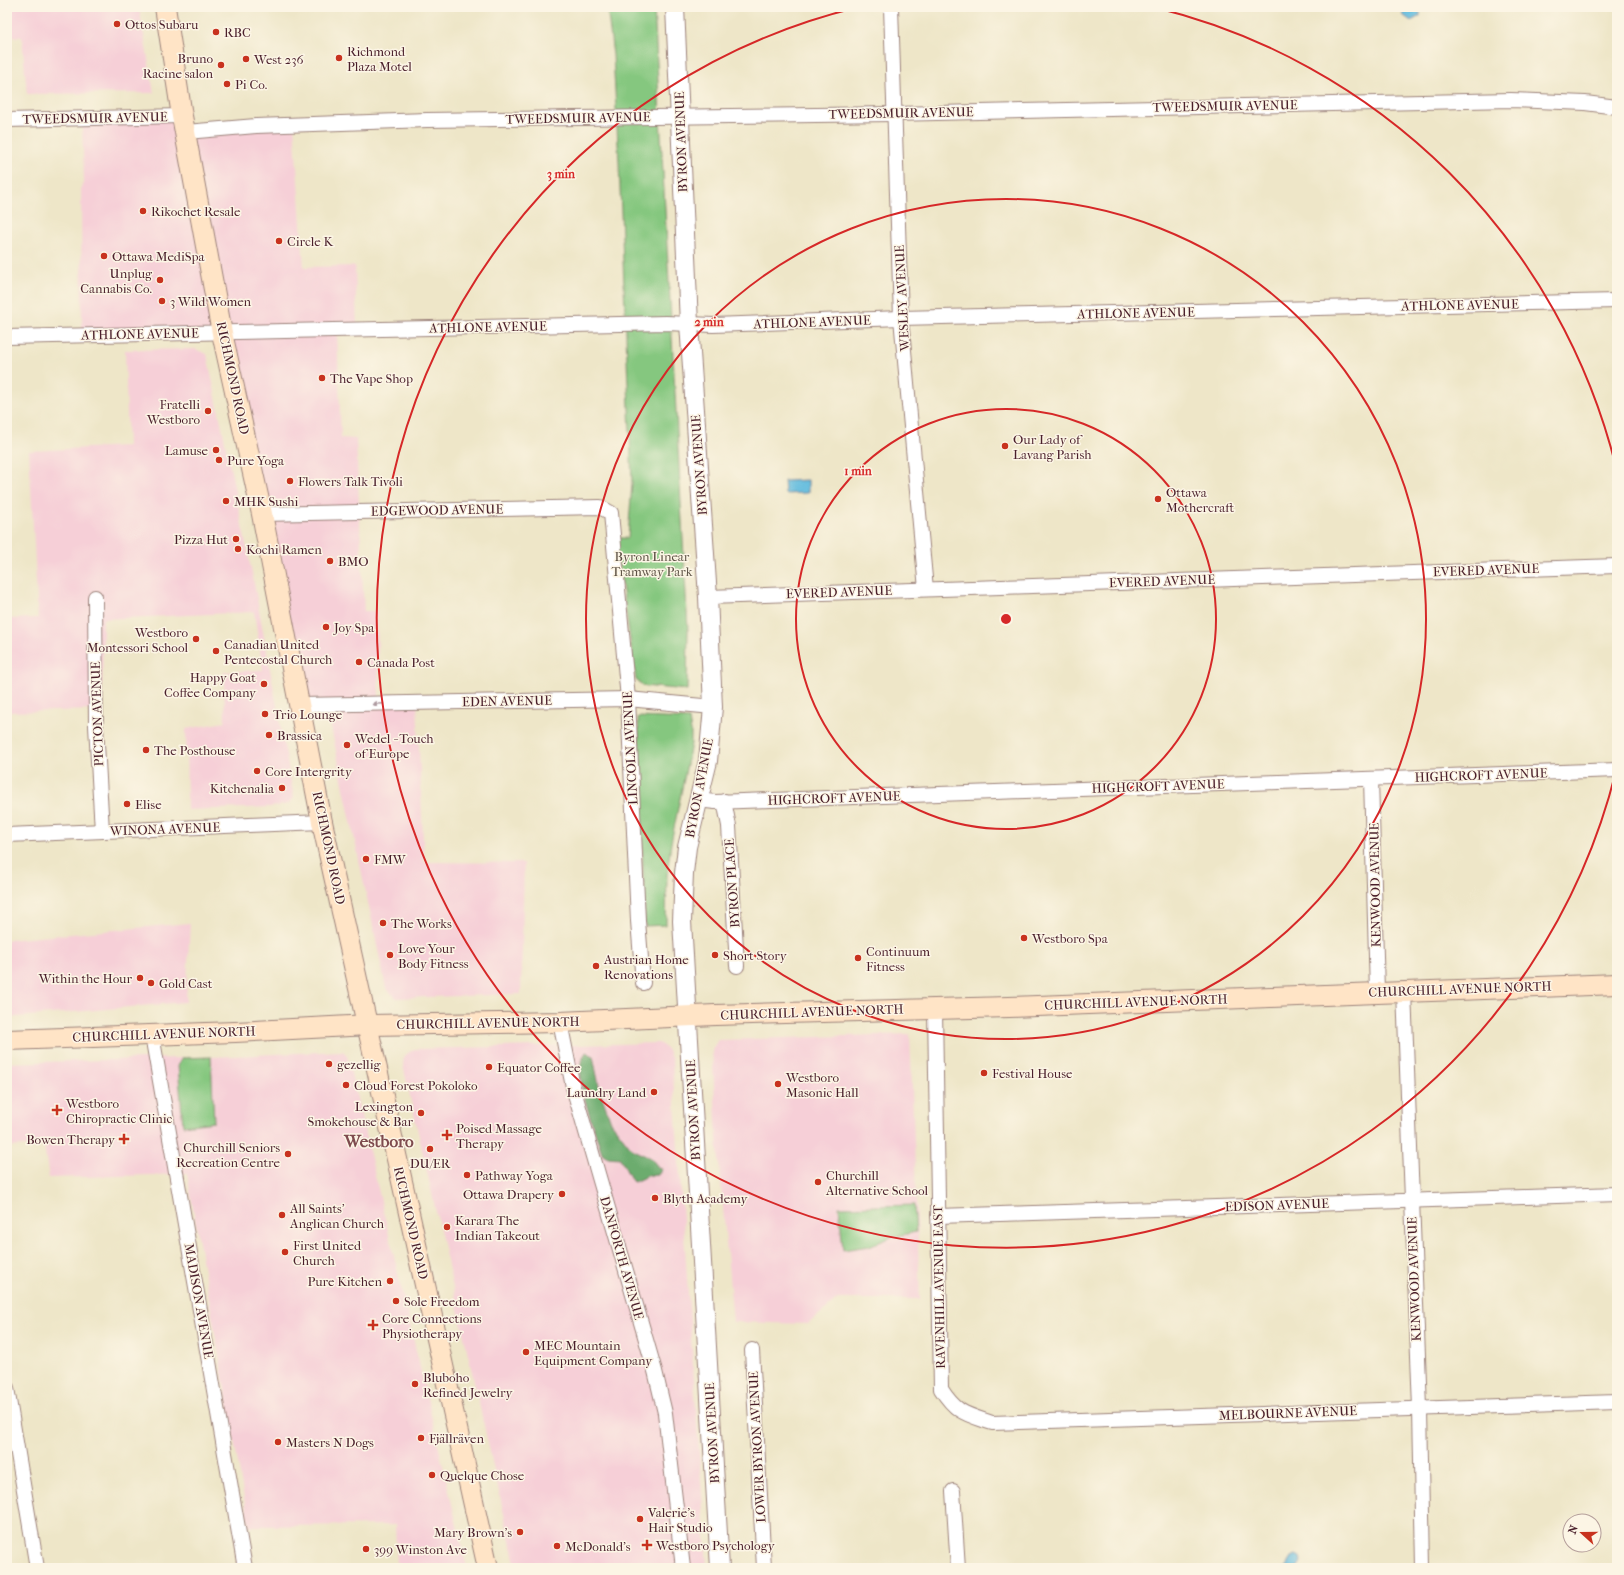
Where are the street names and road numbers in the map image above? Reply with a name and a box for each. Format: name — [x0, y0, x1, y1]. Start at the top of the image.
street label: BYRON AVENUE — [672, 91, 690, 193]
street label: TWEEDSMUIR AVENUE — [1152, 97, 1298, 115]
street label: TWEEDSMUIR AVENUE — [828, 104, 974, 122]
street label: TWEEDSMUIR AVENUE — [22, 109, 168, 127]
street label: TWEEDSMUIR AVENUE — [505, 109, 651, 127]
street label: WESLEY AVENUE — [892, 244, 912, 353]
street label: ATHLONE AVENUE — [1400, 296, 1519, 314]
street label: ATHLONE AVENUE — [1076, 304, 1195, 322]
street label: ATHLONE AVENUE — [752, 312, 871, 332]
street label: ATHLONE AVENUE — [428, 318, 547, 336]
street label: RICHMOND ROAD — [214, 320, 252, 436]
street label: ATHLONE AVENUE — [80, 325, 199, 343]
street label: BYRON AVENUE — [688, 414, 710, 516]
street label: EDGEWOOD AVENUE — [371, 501, 503, 519]
street label: EVERED AVENUE — [1433, 561, 1539, 579]
street label: EVERED AVENUE — [1109, 572, 1215, 590]
street label: EVERED AVENUE — [786, 583, 892, 601]
street label: PICTON AVENUE — [88, 661, 106, 767]
street label: LINCOLN AVENUE — [620, 691, 640, 805]
street label: EDEN AVENUE — [462, 693, 552, 709]
street label: BYRON AVENUE — [682, 737, 716, 839]
street label: HIGHCROFT AVENUE — [1414, 765, 1548, 785]
street label: HIGHCROFT AVENUE — [1091, 776, 1225, 796]
street label: HIGHCROFT AVENUE — [767, 788, 901, 808]
street label: RICHMOND ROAD — [310, 790, 348, 906]
street label: WINONA AVENUE — [109, 820, 221, 838]
street label: KENWOOD AVENUE — [1366, 822, 1384, 948]
street label: BYRON PLACE — [721, 838, 743, 928]
street label: CHURCHILL AVENUE NORTH — [1368, 978, 1552, 1000]
street label: CHURCHILL AVENUE NORTH — [1044, 991, 1228, 1013]
street label: CHURCHILL AVENUE NORTH — [720, 1001, 904, 1023]
street label: CHURCHILL AVENUE NORTH — [396, 1014, 580, 1032]
street label: CHURCHILL AVENUE NORTH — [72, 1023, 256, 1045]
street label: BYRON AVENUE — [683, 1059, 703, 1161]
street label: RICHMOND ROAD — [391, 1165, 431, 1281]
street label: DANFORTH AVENUE — [597, 1194, 647, 1322]
street label: EDISON AVENUE — [1225, 1196, 1329, 1214]
street label: RAVENHILL AVENUE EAST — [930, 1205, 948, 1369]
street label: KENWOOD AVENUE — [1404, 1216, 1424, 1342]
street label: MADISON AVENUE — [181, 1242, 217, 1360]
street label: LOWER BYRON AVENUE — [746, 1371, 768, 1523]
street label: BYRON AVENUE — [702, 1382, 722, 1484]
street label: MELBOURNE AVENUE — [1219, 1403, 1357, 1423]

